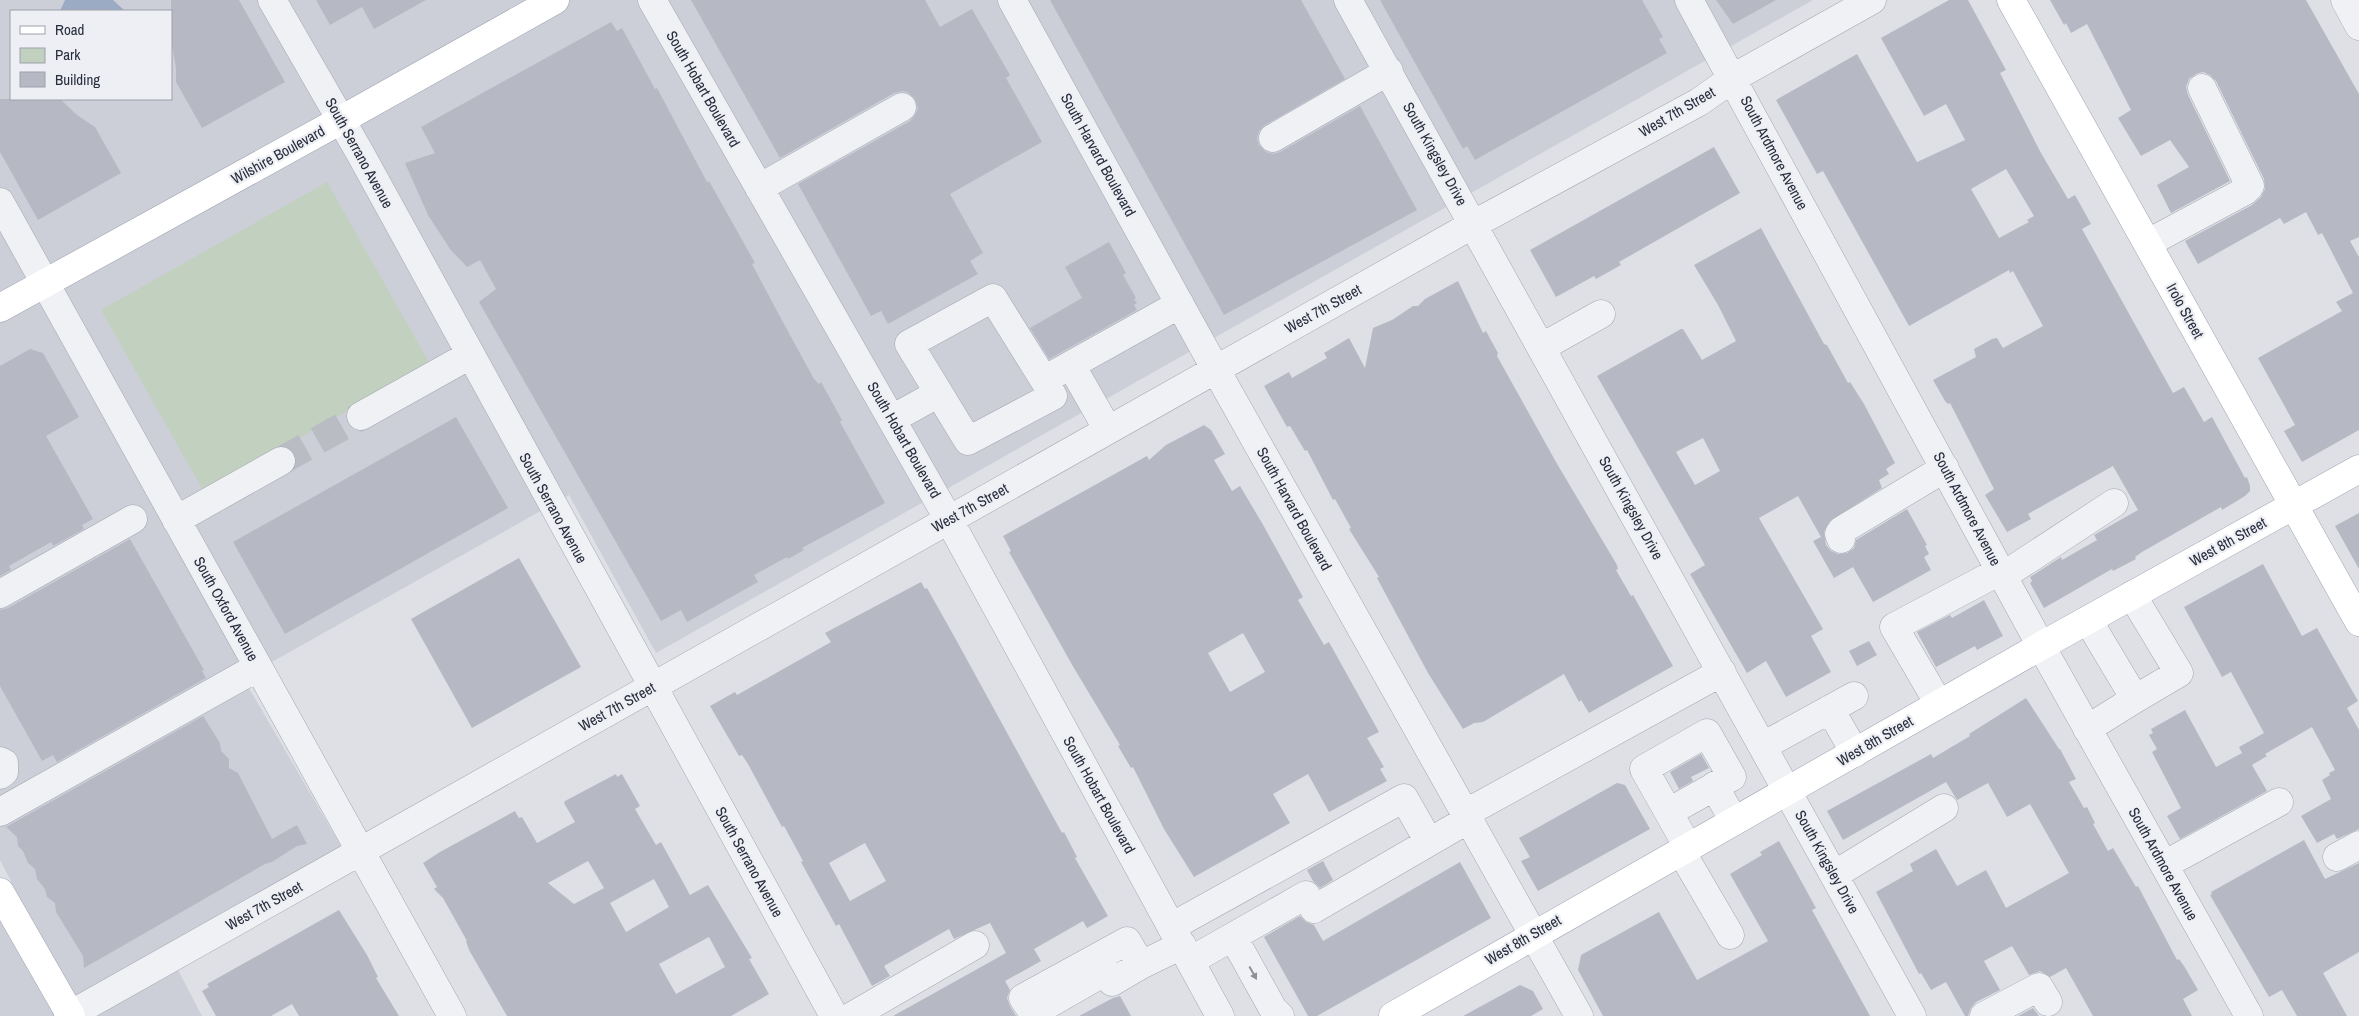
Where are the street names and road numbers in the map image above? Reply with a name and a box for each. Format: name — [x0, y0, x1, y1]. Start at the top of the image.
street label: South Hobart Boulevard — [662, 27, 745, 151]
street label: West 7th Street — [1635, 81, 1719, 142]
street label: South Harvard Boulevard — [1056, 89, 1141, 220]
street label: South Ardmore Avenue — [1736, 92, 1813, 214]
street label: South Serrano Avenue — [320, 94, 399, 212]
street label: South Kingsley Drive — [1398, 98, 1473, 210]
street label: Wilshire Boulevard — [227, 120, 328, 189]
street label: West 7th Street — [1281, 279, 1365, 338]
street label: Irolo Street — [2162, 279, 2209, 343]
street label: South Hobart Boulevard — [863, 378, 946, 502]
street label: South Harvard Boulevard — [1252, 443, 1337, 574]
street label: South Ardmore Avenue — [1929, 448, 2006, 570]
street label: South Serrano Avenue — [514, 449, 593, 567]
street label: South Kingsley Drive — [1594, 452, 1669, 564]
street label: West 7th Street — [928, 478, 1012, 537]
street label: West 8th Street — [2186, 512, 2270, 571]
street label: South Oxford Avenue — [189, 553, 264, 665]
street label: West 7th Street — [575, 677, 659, 736]
street label: West 8th Street — [1833, 710, 1917, 771]
street label: South Hobart Boulevard — [1058, 732, 1140, 857]
street label: South Serrano Avenue — [710, 803, 789, 921]
street label: South Ardmore Avenue — [2124, 803, 2203, 924]
street label: South Kingsley Drive — [1790, 806, 1865, 918]
street label: West 7th Street — [222, 876, 306, 935]
street label: West 8th Street — [1481, 909, 1565, 970]

